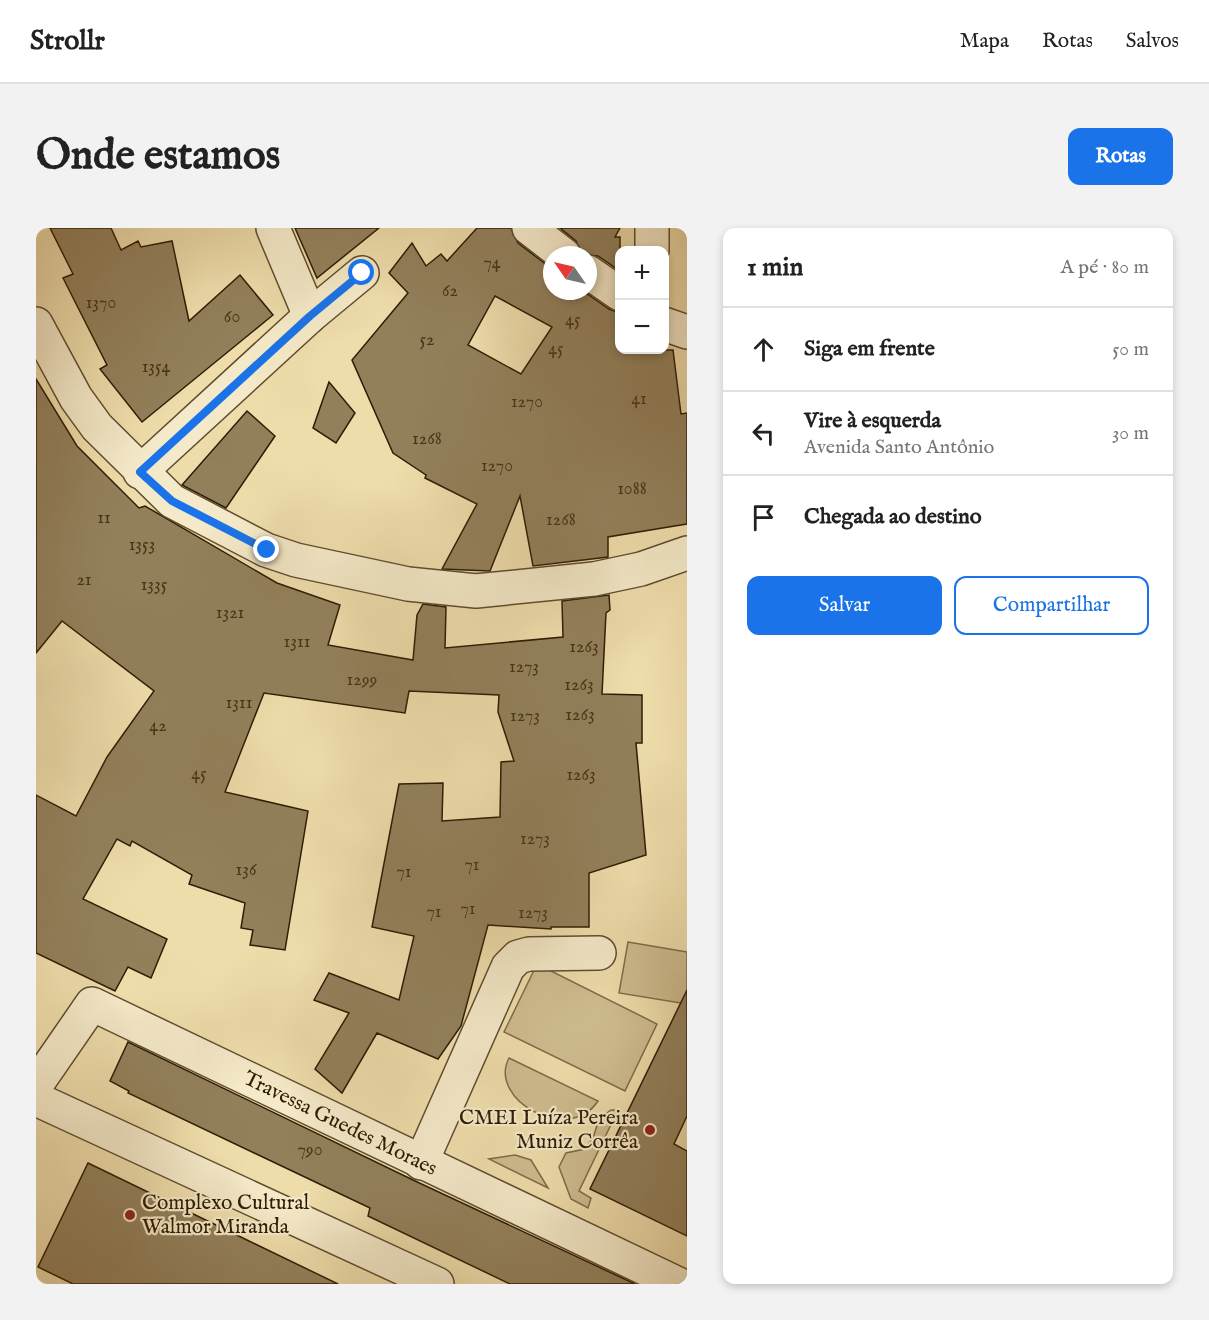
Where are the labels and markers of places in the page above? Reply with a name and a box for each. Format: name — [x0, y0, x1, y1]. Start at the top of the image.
place label: CMEI Luíza Pereira Muniz Corrêa — [459, 1105, 639, 1156]
marker: CMEI Luíza Pereira Muniz Corrêa — [643, 1123, 657, 1137]
place label: Complexo Cultural Walmor Miranda — [142, 1190, 310, 1241]
marker: Complexo Cultural Walmor Miranda — [123, 1208, 137, 1222]

